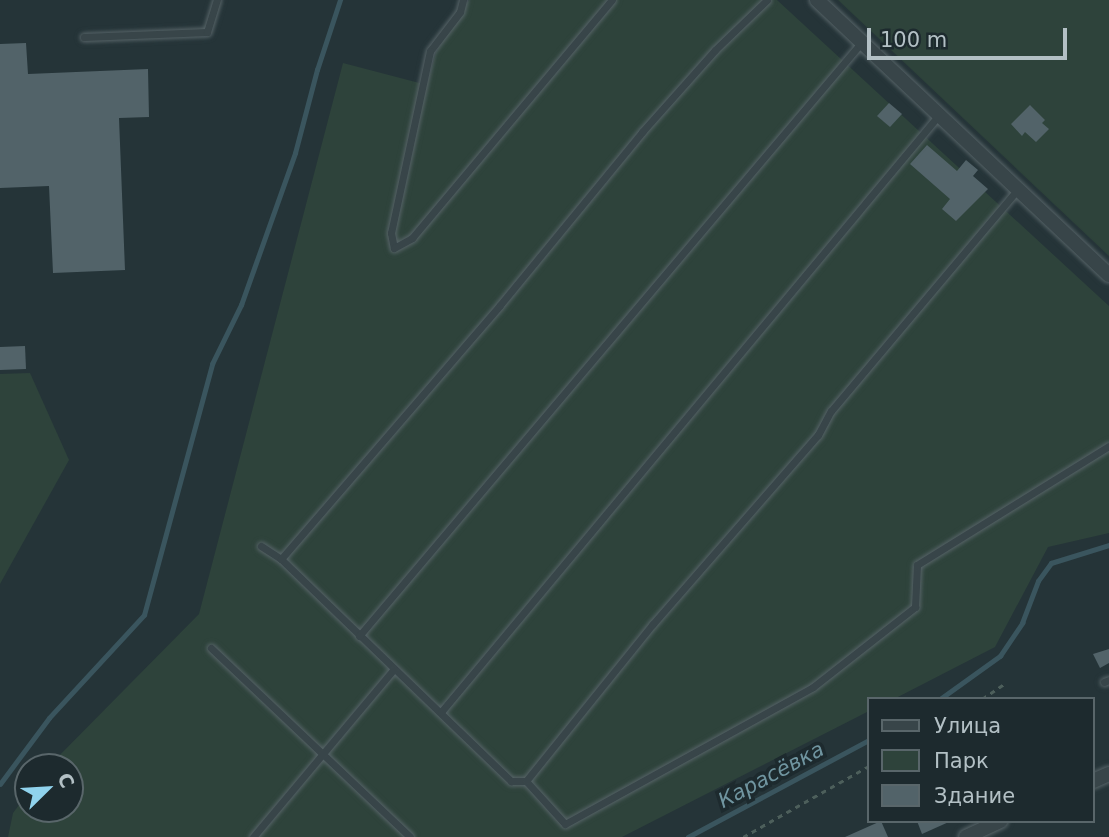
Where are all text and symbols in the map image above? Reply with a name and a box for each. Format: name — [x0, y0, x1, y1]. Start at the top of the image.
scale bar — [871, 14, 1070, 58]
text: 100 m — [880, 28, 947, 52]
legend — [867, 697, 1095, 823]
text: Улица — [934, 714, 1001, 738]
water label: Карасёвка — [714, 737, 828, 813]
text: Парк — [934, 749, 989, 773]
north arrow — [14, 753, 84, 823]
text: С — [53, 769, 79, 791]
text: Здание — [934, 784, 1015, 808]

